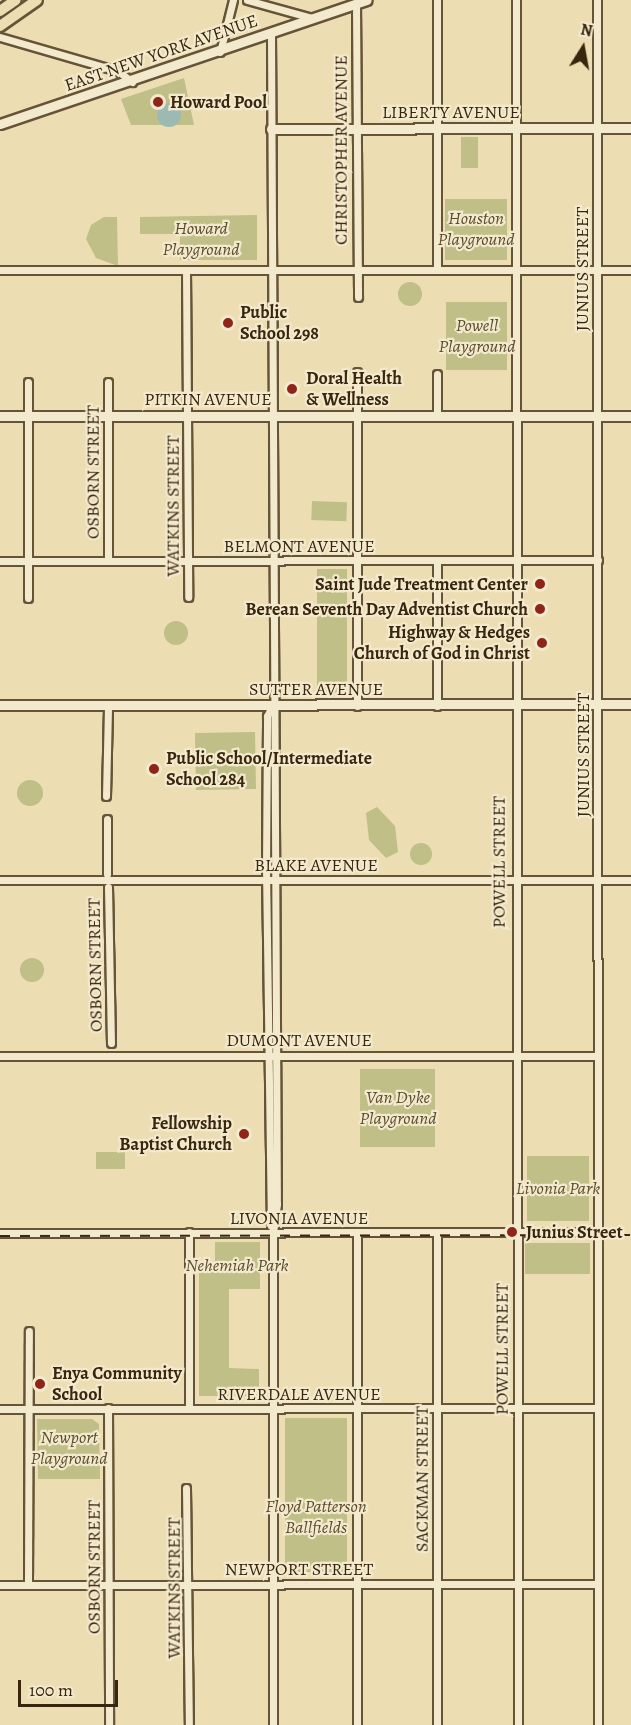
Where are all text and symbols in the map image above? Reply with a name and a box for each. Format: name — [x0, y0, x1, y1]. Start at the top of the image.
street label: EAST NEW YORK AVENUE — [62, 10, 260, 96]
north arrow — [553, 18, 613, 78]
text: N — [579, 18, 594, 42]
street label: CHRISTOPHER AVENUE — [330, 55, 352, 245]
place label: Howard Pool — [170, 91, 267, 113]
marker: Howard Pool — [151, 95, 165, 109]
street label: LIBERTY AVENUE — [382, 101, 520, 123]
street label: JUNIUS STREET — [571, 207, 593, 331]
park label: Houston Playground — [437, 208, 515, 250]
park label: Howard Playground — [162, 218, 240, 260]
place label: Public School 298 — [240, 302, 319, 344]
park label: Powell Playground — [438, 315, 516, 358]
marker: Public School 298 — [221, 316, 235, 330]
place label: Doral Health & Wellness — [306, 368, 402, 410]
marker: Doral Health & Wellness — [283, 380, 301, 398]
street label: PITKIN AVENUE — [144, 388, 272, 410]
street label: OSBORN STREET — [82, 405, 104, 539]
street label: WATKINS STREET — [162, 435, 184, 577]
street label: BELMONT AVENUE — [223, 535, 375, 557]
place label: Saint Jude Treatment Center — [315, 573, 528, 595]
marker: Saint Jude Treatment Center — [533, 577, 547, 591]
place label: Berean Seventh Day Adventist Church — [245, 598, 528, 620]
marker: Berean Seventh Day Adventist Church — [533, 602, 547, 616]
place label: Highway & Hedges Church of God in Christ — [354, 622, 530, 664]
marker: Highway & Hedges Church of God in Christ — [535, 636, 549, 650]
street label: SUTTER AVENUE — [249, 678, 383, 700]
street label: JUNIUS STREET — [572, 693, 594, 817]
place label: Public School/Intermediate School 284 — [166, 748, 372, 790]
marker: Public School/Intermediate School 284 — [147, 762, 161, 776]
street label: POWELL STREET — [488, 796, 510, 928]
street label: BLAKE AVENUE — [254, 854, 378, 876]
street label: OSBORN STREET — [83, 898, 107, 1032]
street label: DUMONT AVENUE — [226, 1029, 372, 1051]
park label: Van Dyke Playground — [359, 1087, 437, 1130]
place label: Fellowship Baptist Church — [119, 1113, 232, 1156]
marker: Fellowship Baptist Church — [237, 1127, 251, 1141]
park label: Livonia Park — [516, 1177, 600, 1199]
street label: LIVONIA AVENUE — [230, 1207, 368, 1229]
place label: Junius Street — [526, 1221, 623, 1243]
marker: Junius Street — [503, 1223, 521, 1241]
park label: Nehemiah Park — [185, 1254, 289, 1276]
street label: POWELL STREET — [491, 1283, 513, 1415]
place label: Enya Community School — [52, 1363, 182, 1406]
marker: Enya Community School — [33, 1377, 47, 1391]
street label: RIVERDALE AVENUE — [217, 1383, 381, 1405]
street label: SACKMAN STREET — [411, 1406, 433, 1552]
park label: Newport Playground — [30, 1427, 108, 1470]
park label: Floyd Patterson Ballfields — [265, 1496, 367, 1538]
street label: OSBORN STREET — [83, 1500, 105, 1634]
street label: WATKINS STREET — [163, 1517, 185, 1659]
street label: NEWPORT STREET — [225, 1558, 373, 1580]
scale bar — [21, 1668, 122, 1706]
text: 100 m — [29, 1678, 73, 1702]

